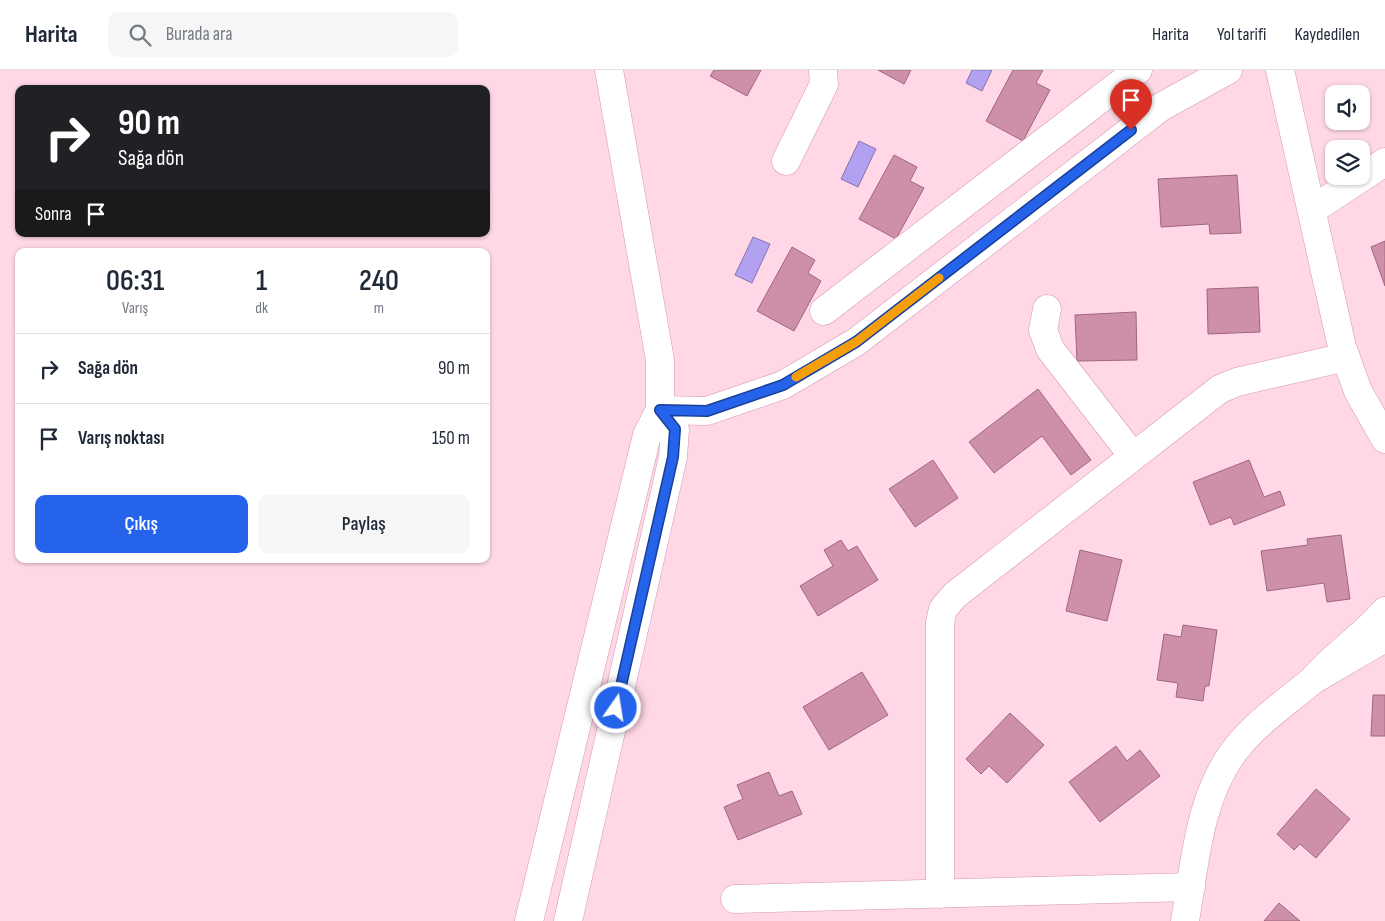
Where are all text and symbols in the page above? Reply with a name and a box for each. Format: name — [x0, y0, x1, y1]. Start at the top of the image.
search box — [108, 12, 458, 57]
text: Harita — [25, 20, 78, 49]
icon: search — [126, 21, 154, 49]
text: Burada ara — [166, 23, 233, 46]
text: Harita — [1152, 24, 1189, 45]
text: Yol tarifi — [1217, 24, 1266, 45]
text: Kaydedilen — [1294, 24, 1360, 45]
pin — [1110, 79, 1152, 130]
map controls — [1325, 85, 1370, 185]
button: sound — [1325, 85, 1370, 130]
icon: arrive — [1117, 86, 1145, 114]
text: 90 m — [118, 102, 180, 145]
icon: right — [35, 105, 100, 170]
button: layers — [1325, 140, 1370, 185]
text: Sağa dön — [118, 145, 184, 172]
icon: arrive — [82, 200, 110, 228]
text: Sonra — [35, 203, 72, 226]
text: 06:31 — [106, 263, 164, 299]
text: 1 — [256, 263, 267, 299]
text: 240 — [359, 263, 399, 299]
text: Varış — [122, 299, 148, 318]
text: dk — [255, 299, 268, 318]
text: m — [374, 299, 384, 318]
icon: right — [35, 355, 63, 383]
text: Sağa dön — [78, 357, 138, 380]
text: 90 m — [438, 357, 470, 380]
icon: arrive — [35, 425, 63, 453]
text: Varış noktası — [78, 427, 164, 450]
text: 150 m — [432, 427, 470, 450]
button: Çıkış — [35, 495, 248, 553]
button: Paylaş — [258, 495, 470, 553]
position arrow — [589, 681, 641, 733]

